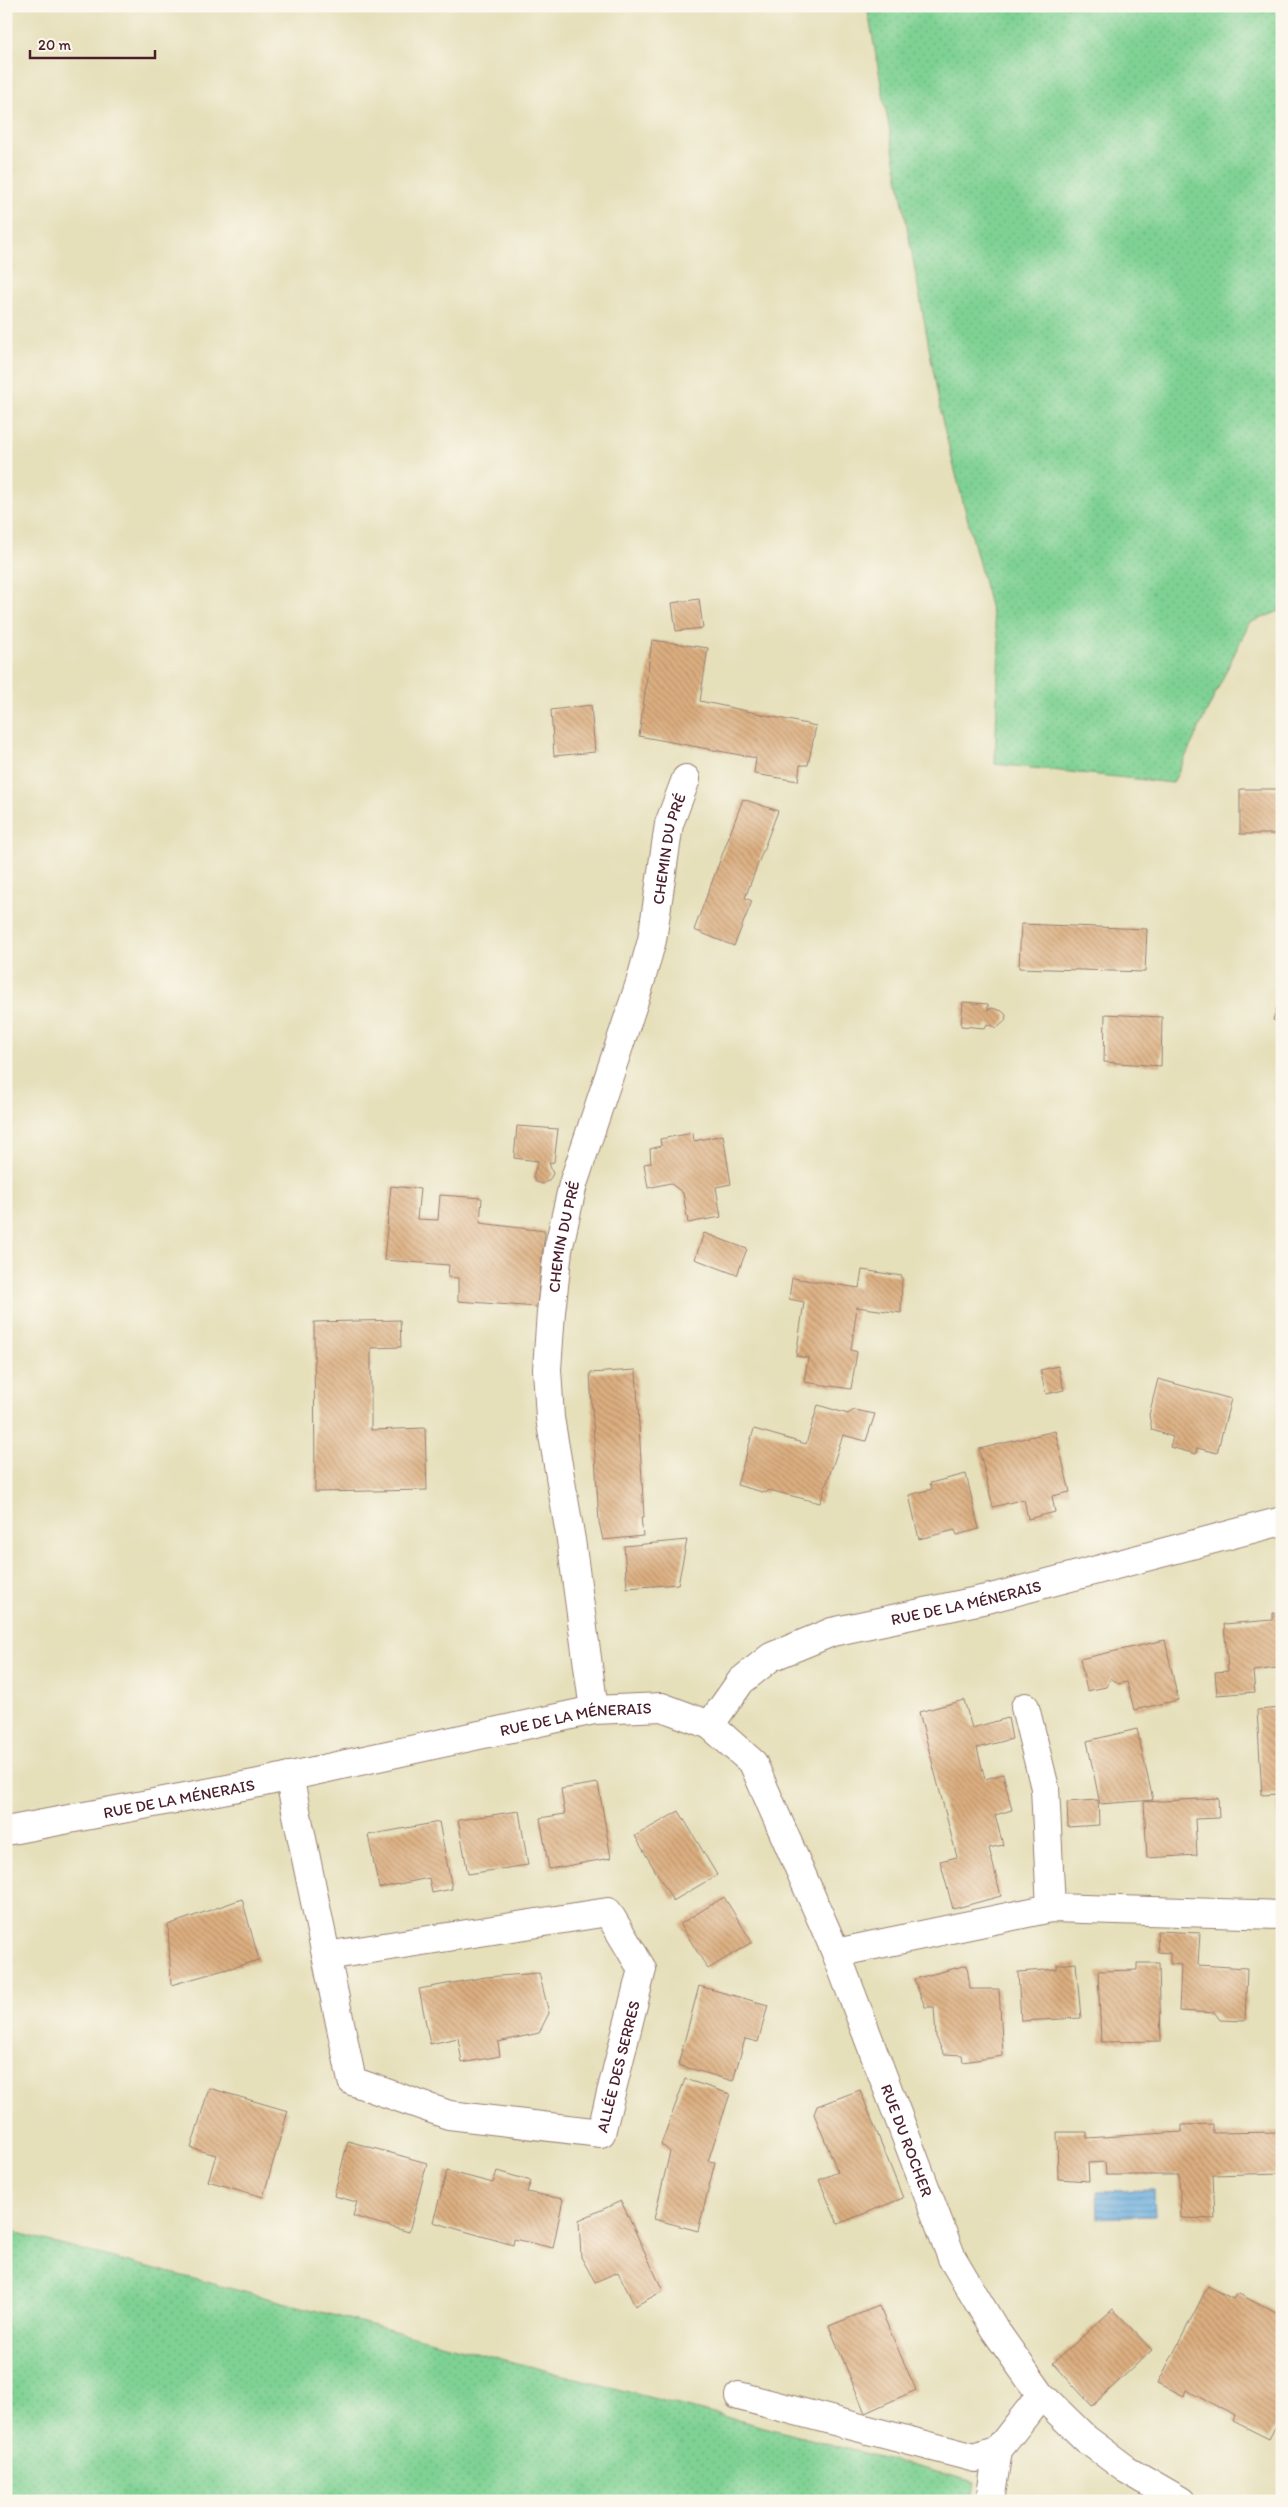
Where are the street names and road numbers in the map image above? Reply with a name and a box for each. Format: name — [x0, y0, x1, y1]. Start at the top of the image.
street label: CHEMIN DU PRÉ — [648, 790, 689, 906]
street label: CHEMIN DU PRÉ — [544, 1179, 583, 1294]
street label: RUE DE LA MÉNERAIS — [889, 1576, 1043, 1629]
street label: RUE DE LA MÉNERAIS — [498, 1698, 652, 1740]
street label: RUE DE LA MÉNERAIS — [102, 1775, 256, 1822]
street label: ALLÉE DES SERRES — [592, 1998, 643, 2134]
street label: RUE DU ROCHER — [877, 2081, 937, 2199]

